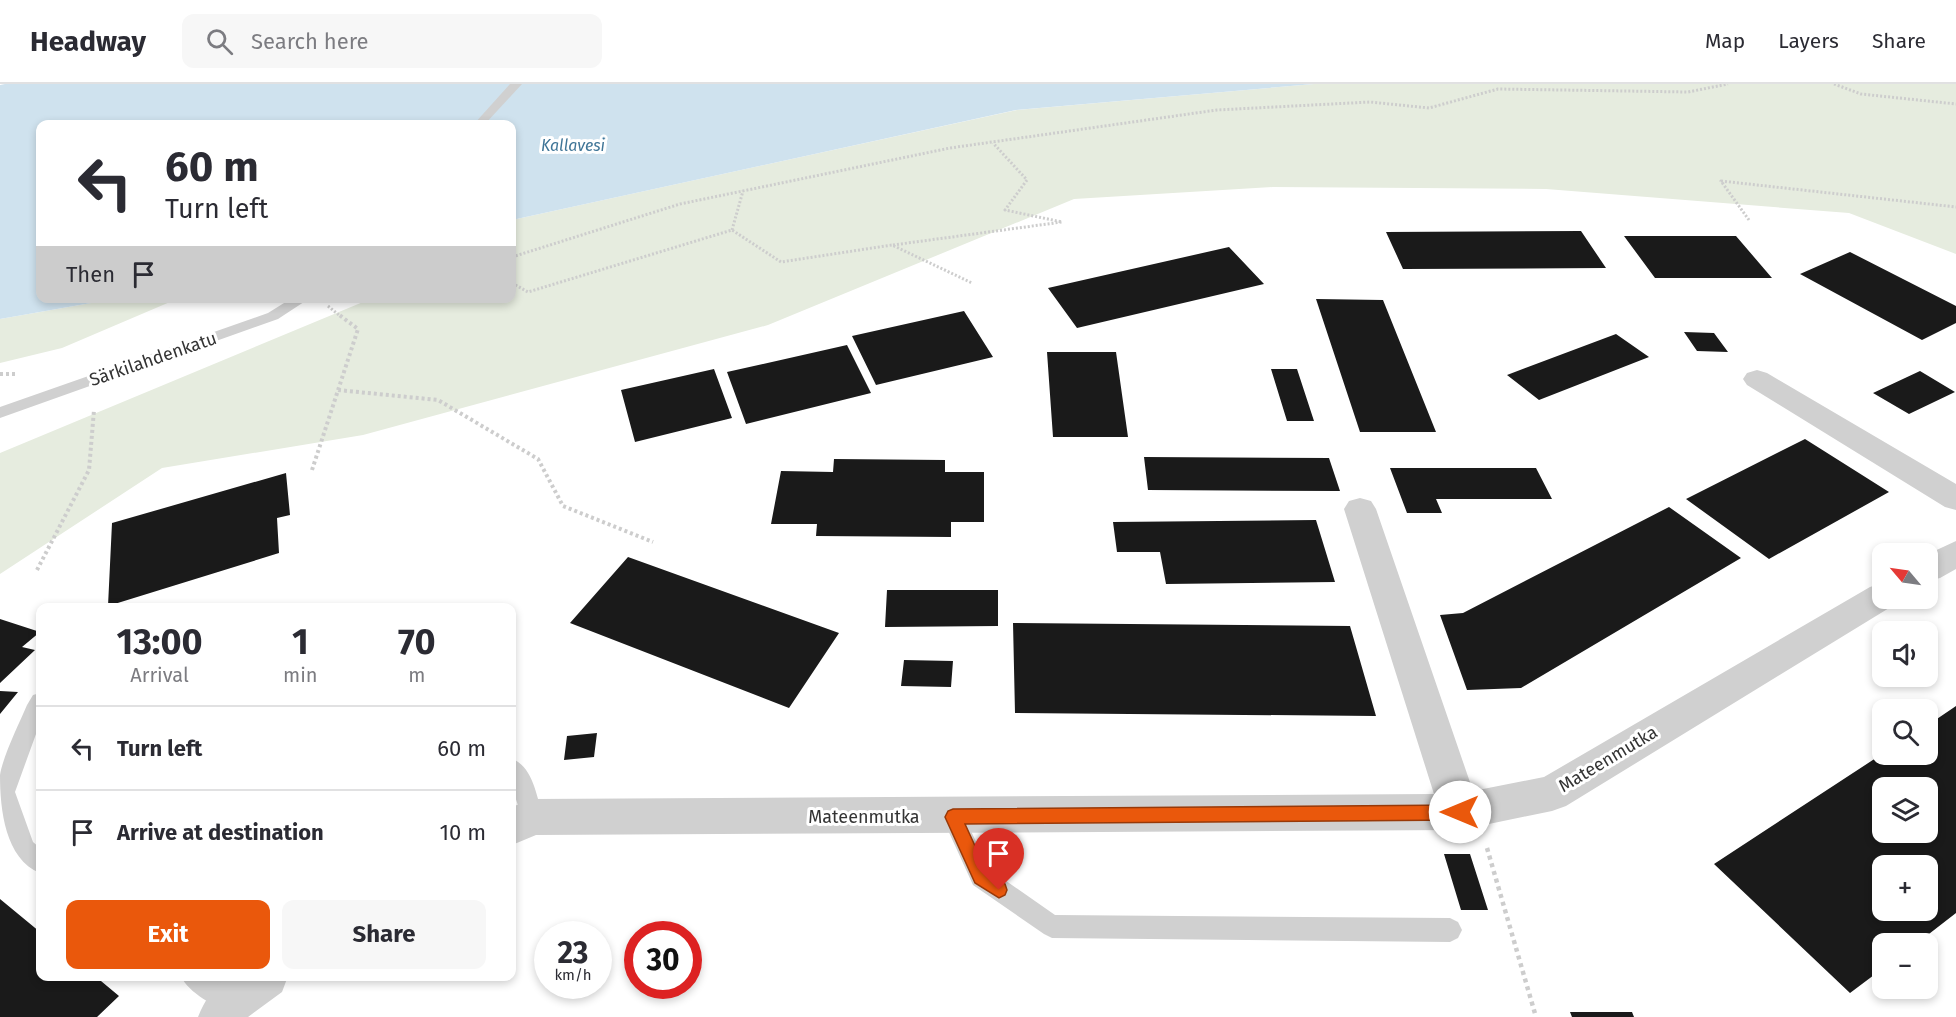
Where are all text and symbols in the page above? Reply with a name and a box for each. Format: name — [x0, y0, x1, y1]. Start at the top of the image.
search box — [182, 14, 602, 68]
text: Headway — [30, 25, 146, 58]
icon: search — [203, 25, 236, 58]
text: Search here — [251, 28, 369, 55]
text: Map — [1705, 28, 1745, 54]
text: Layers — [1778, 28, 1839, 54]
text: Share — [1872, 28, 1926, 54]
water label: Kallavesi — [541, 136, 606, 155]
text: 60 m — [165, 142, 259, 192]
icon: left — [66, 144, 144, 222]
text: Turn left — [165, 193, 268, 225]
icon: arrive — [127, 258, 160, 291]
text: Then — [66, 261, 115, 288]
street label: Särkilahdenkatu — [86, 327, 220, 391]
north arrow — [1872, 543, 1938, 609]
map controls — [1872, 543, 1938, 999]
text: 13:00 — [116, 620, 203, 664]
text: 1 — [292, 620, 309, 664]
text: 70 — [398, 620, 436, 664]
button: sound — [1872, 621, 1938, 687]
text: Arrival — [130, 663, 189, 687]
text: min — [283, 663, 318, 687]
text: m — [408, 663, 425, 687]
button: search — [1872, 699, 1938, 765]
street label: Mateenmutka — [1555, 721, 1661, 797]
icon: left — [66, 732, 99, 765]
text: Turn left — [117, 735, 202, 762]
text: 60 m — [437, 735, 486, 762]
button: layers — [1872, 777, 1938, 843]
position arrow — [1428, 780, 1492, 844]
street label: Mateenmutka — [808, 806, 920, 828]
icon: arrive — [66, 816, 99, 849]
text: Arrive at destination — [117, 819, 324, 846]
text: 10 m — [440, 819, 486, 846]
pin — [973, 828, 1024, 890]
icon: arrive — [982, 837, 1015, 870]
button: + — [1872, 855, 1938, 921]
button: Exit — [66, 900, 270, 969]
button: Share — [282, 900, 486, 969]
speed limit sign: 30 — [624, 921, 702, 999]
button: − — [1872, 933, 1938, 999]
text: 23 — [558, 935, 588, 971]
text: km/h — [554, 966, 592, 984]

